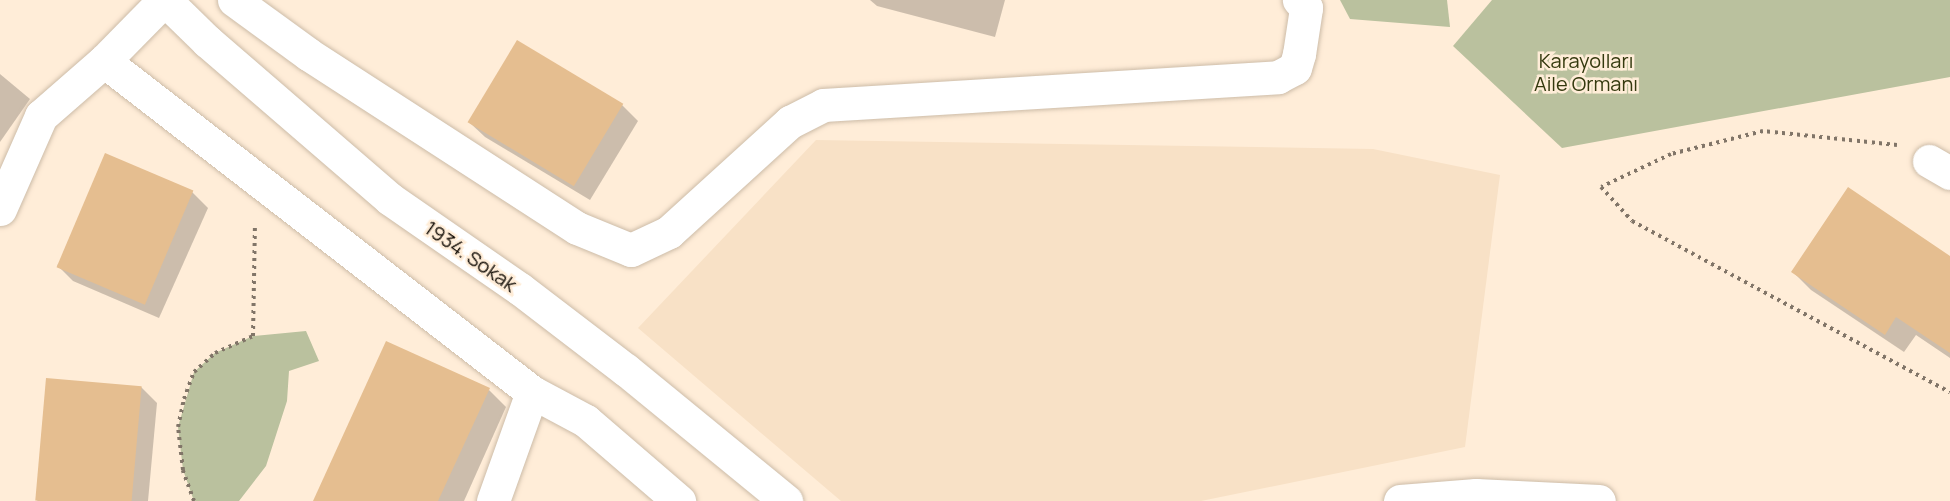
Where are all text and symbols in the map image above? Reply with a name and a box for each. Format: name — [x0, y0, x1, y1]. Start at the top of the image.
park label: Karayolları Aile Ormanı — [1534, 48, 1638, 95]
street label: 1934. Sokak — [420, 216, 522, 296]

